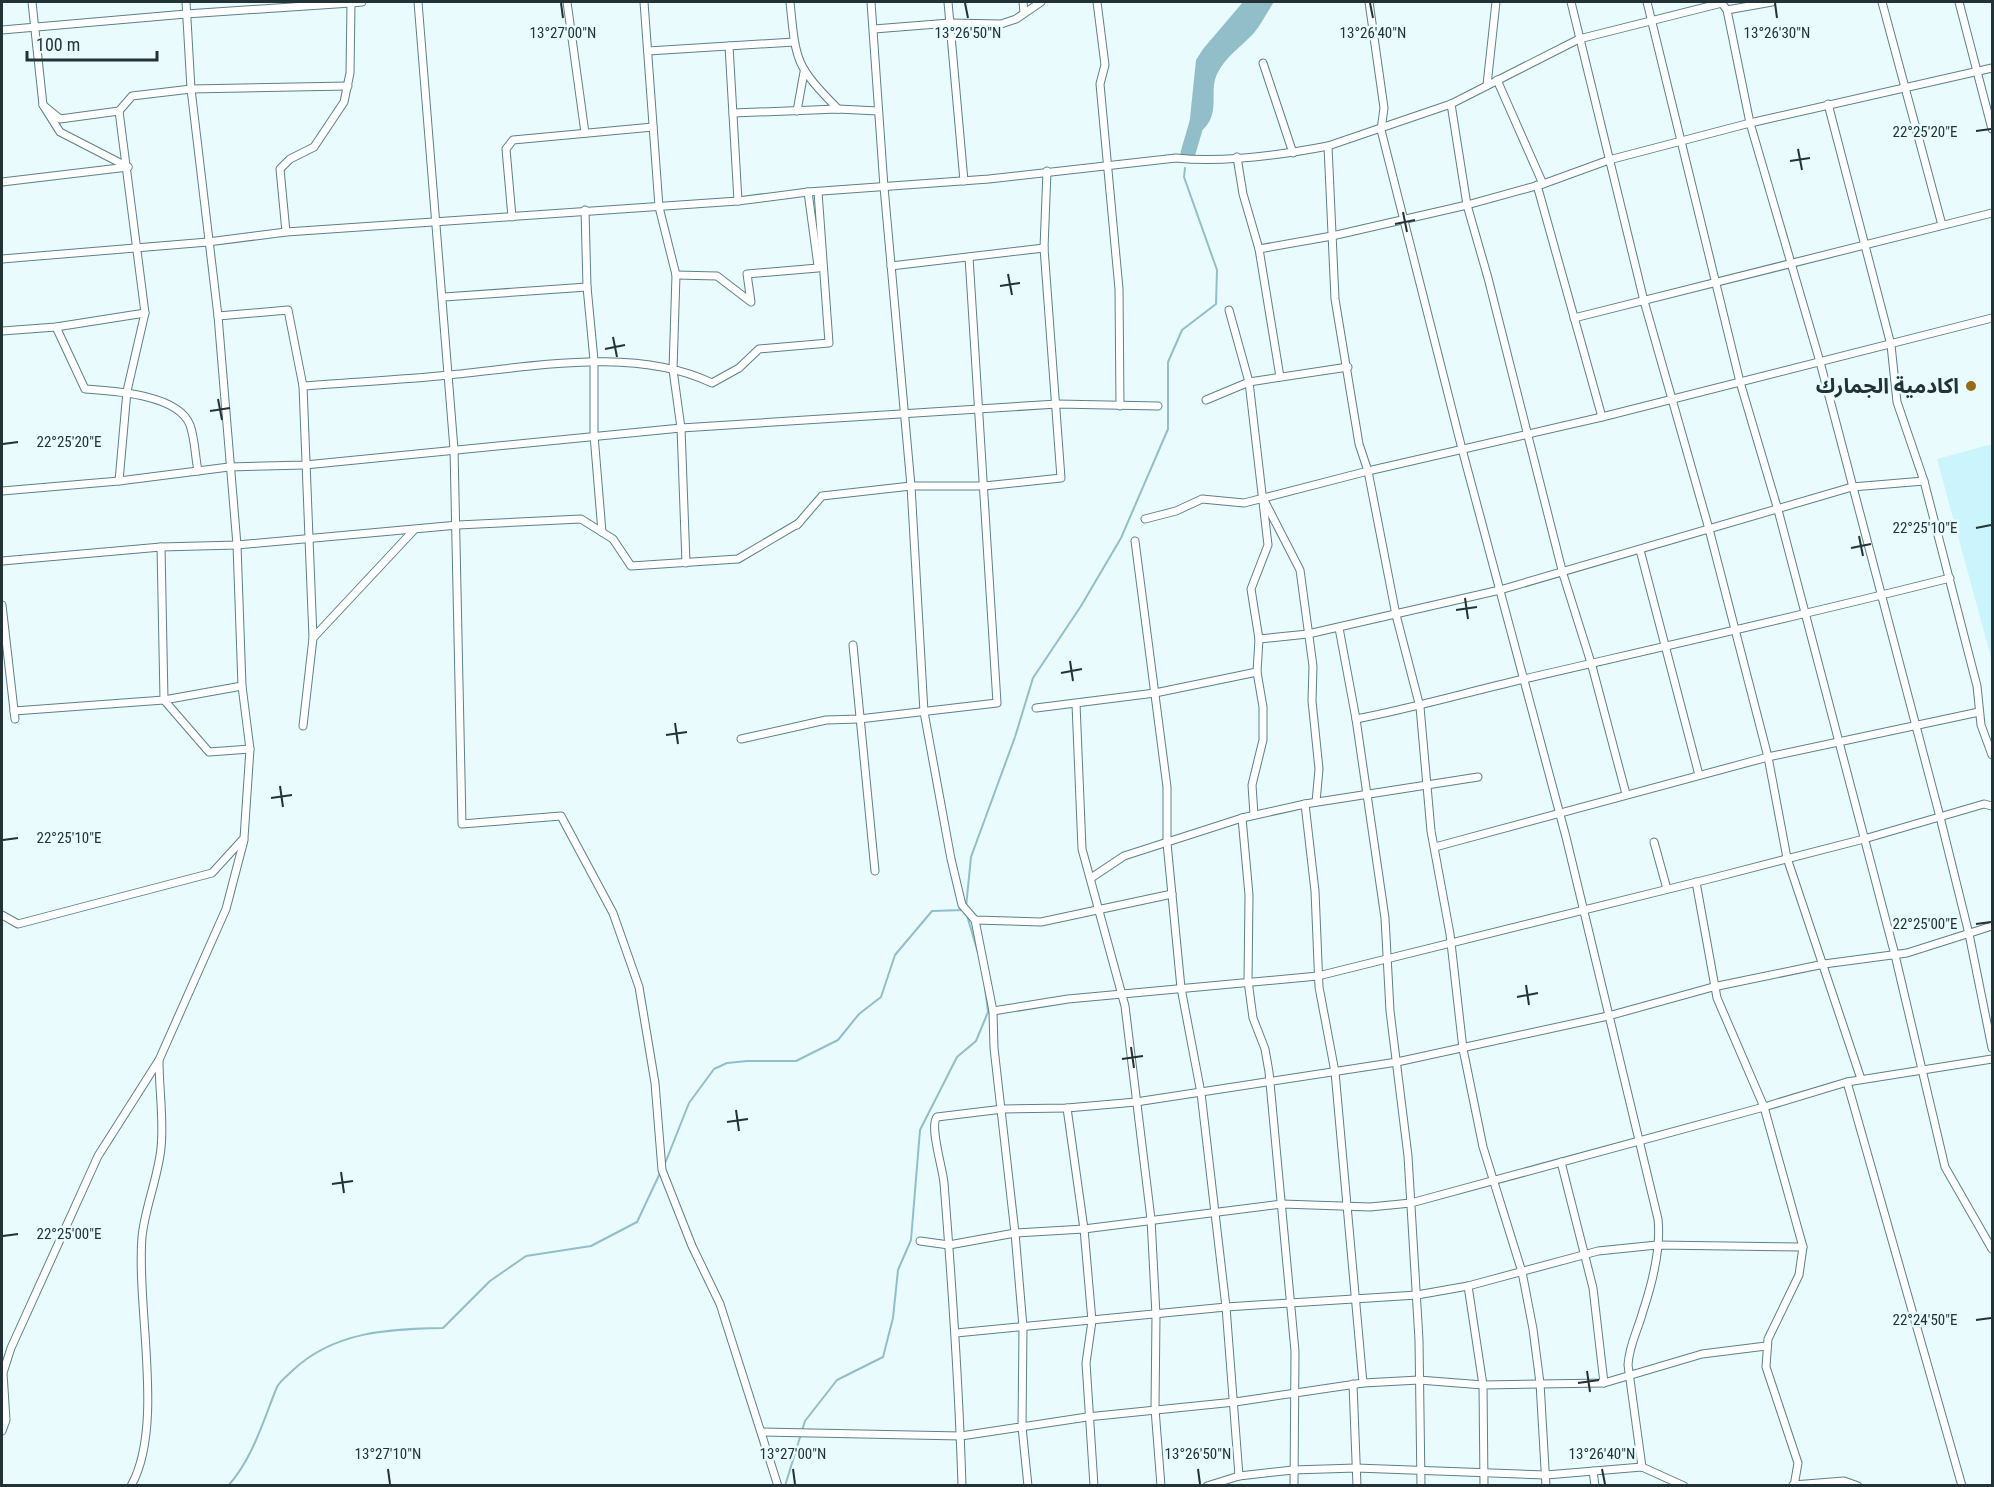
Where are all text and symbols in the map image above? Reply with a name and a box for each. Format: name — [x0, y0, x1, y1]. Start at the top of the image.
scale bar — [27, 24, 158, 62]
text: 13°27'00"N — [530, 24, 596, 42]
text: 13°26'50"N — [935, 24, 1001, 42]
text: 13°26'40"N — [1340, 24, 1406, 42]
text: 13°26'30"N — [1744, 24, 1810, 42]
text: 100 m — [36, 34, 80, 55]
text: 22°25'20"E — [1893, 123, 1957, 141]
place label: اكادمية الجمارك — [1816, 374, 1959, 398]
marker: اكادمية الجمارك — [1964, 379, 1978, 393]
text: 22°25'20"E — [37, 433, 101, 451]
text: 22°25'10"E — [1893, 519, 1957, 537]
text: 22°25'10"E — [37, 829, 101, 847]
text: 22°25'00"E — [1893, 915, 1957, 933]
text: 22°25'00"E — [37, 1225, 101, 1243]
text: 22°24'50"E — [1893, 1311, 1957, 1329]
text: 13°27'10"N — [355, 1445, 421, 1463]
text: 13°27'00"N — [760, 1445, 826, 1463]
text: 13°26'50"N — [1165, 1445, 1231, 1463]
text: 13°26'40"N — [1569, 1445, 1635, 1463]

